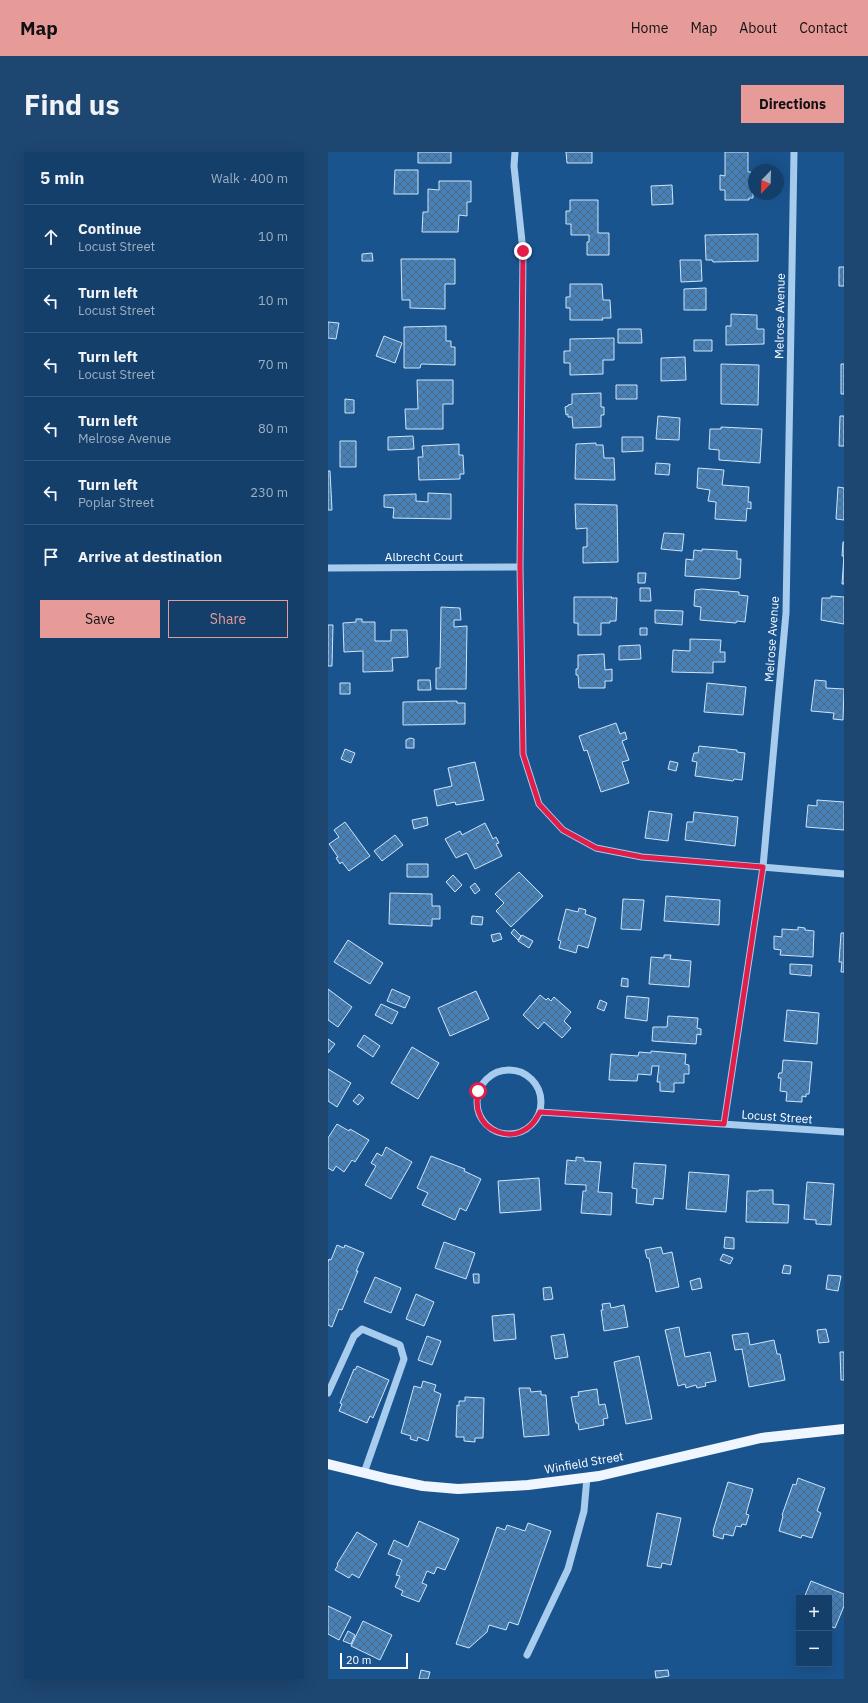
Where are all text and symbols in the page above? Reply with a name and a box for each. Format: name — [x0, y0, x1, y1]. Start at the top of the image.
text: Map — [20, 16, 58, 40]
text: Home — [631, 19, 668, 37]
text: Map — [690, 19, 717, 37]
text: About — [739, 19, 777, 37]
text: Contact — [799, 19, 848, 37]
button: Directions — [741, 85, 844, 123]
text: Find us — [24, 86, 120, 123]
north arrow — [748, 164, 784, 200]
text: 5 min — [40, 167, 84, 189]
text: Walk · 400 m — [211, 170, 288, 187]
text: Continue — [78, 219, 142, 238]
icon: ahead — [40, 226, 62, 248]
text: 10 m — [258, 228, 288, 245]
text: Locust Street — [78, 238, 155, 255]
route end — [514, 242, 532, 260]
street label: Melrose Avenue — [771, 272, 788, 359]
text: Turn left — [78, 283, 138, 302]
icon: left — [40, 290, 62, 312]
text: 10 m — [258, 292, 288, 309]
text: Locust Street — [78, 302, 155, 319]
text: Turn left — [78, 347, 138, 366]
icon: left — [40, 354, 62, 376]
text: 70 m — [258, 356, 288, 373]
text: Locust Street — [78, 366, 155, 383]
text: Turn left — [78, 411, 138, 430]
icon: left — [40, 418, 62, 440]
text: 80 m — [258, 420, 288, 437]
text: Melrose Avenue — [78, 430, 171, 447]
text: Turn left — [78, 475, 138, 494]
icon: left — [40, 482, 62, 504]
text: 230 m — [250, 484, 288, 501]
text: Poplar Street — [78, 494, 154, 511]
icon: arrive — [40, 546, 62, 568]
text: Arrive at destination — [78, 547, 222, 566]
street label: Albrecht Court — [385, 549, 463, 564]
street label: Melrose Avenue — [761, 595, 782, 682]
button: Save — [40, 600, 160, 638]
button: Share — [168, 600, 288, 638]
route start — [469, 1082, 487, 1100]
street label: Locust Street — [741, 1107, 813, 1126]
street label: Winfield Street — [543, 1448, 625, 1477]
map controls — [796, 1595, 832, 1667]
button: + — [796, 1595, 832, 1631]
button: − — [796, 1631, 832, 1667]
scale bar — [340, 1651, 408, 1670]
text: 20 m — [346, 1653, 371, 1667]

